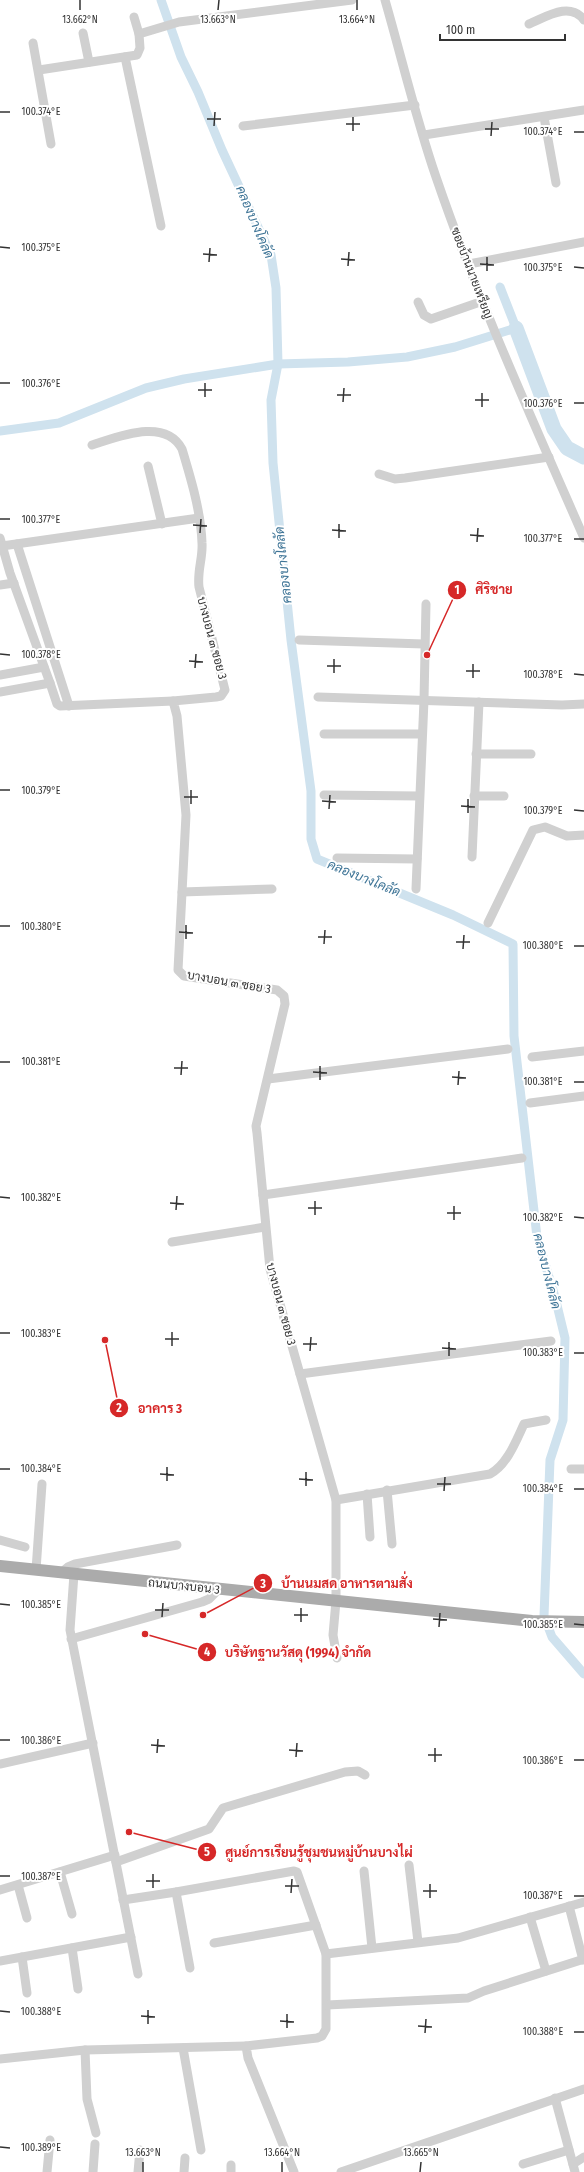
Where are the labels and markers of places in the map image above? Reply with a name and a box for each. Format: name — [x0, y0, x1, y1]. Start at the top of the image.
callout: ศิริชาย — [447, 577, 521, 602]
callout: อาคาร 3 — [109, 1396, 190, 1421]
callout: บ้านนมสด อาหารตามสั่ง — [253, 1571, 421, 1596]
callout: บริษัทฐานวัสดุ (1994) จำกัด — [197, 1640, 380, 1665]
callout: ศูนย์การเรียนรู้ชุมชนหมู่บ้านบางไผ่ — [197, 1840, 421, 1865]

